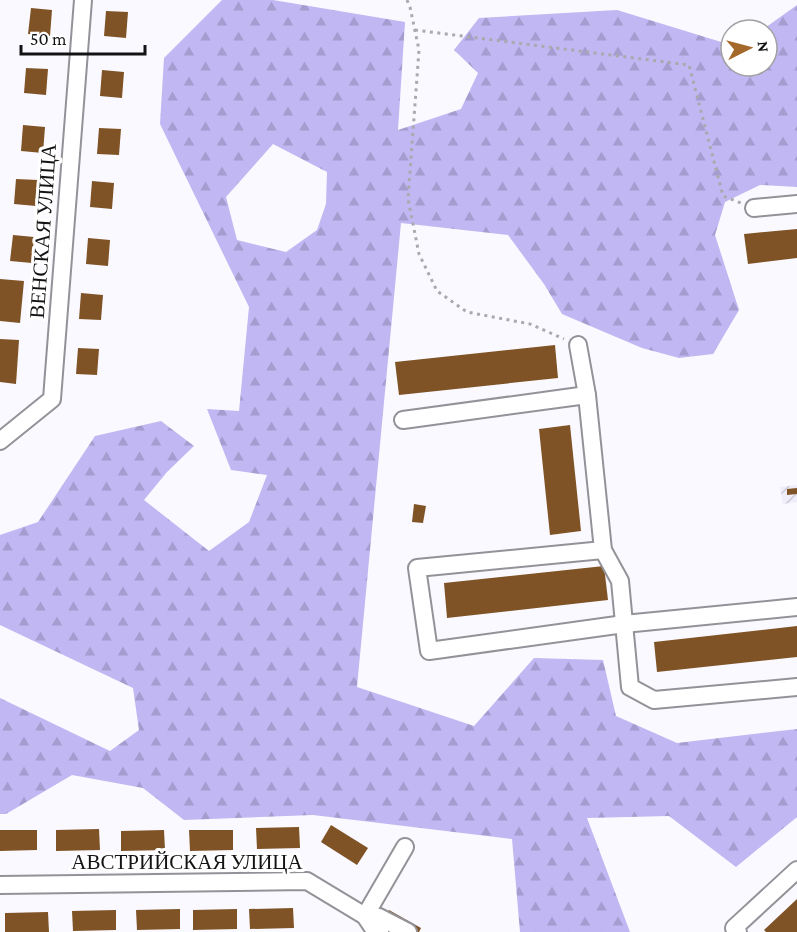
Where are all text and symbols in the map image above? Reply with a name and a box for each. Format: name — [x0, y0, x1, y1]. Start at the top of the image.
scale bar — [21, 18, 146, 56]
north arrow — [719, 18, 779, 78]
text: 50 m — [30, 29, 67, 49]
text: N — [754, 40, 772, 53]
street label: ВЕНСКАЯ УЛИЦА — [25, 142, 61, 319]
street label: АВСТРИЙСКАЯ УЛИЦА — [71, 850, 304, 874]

